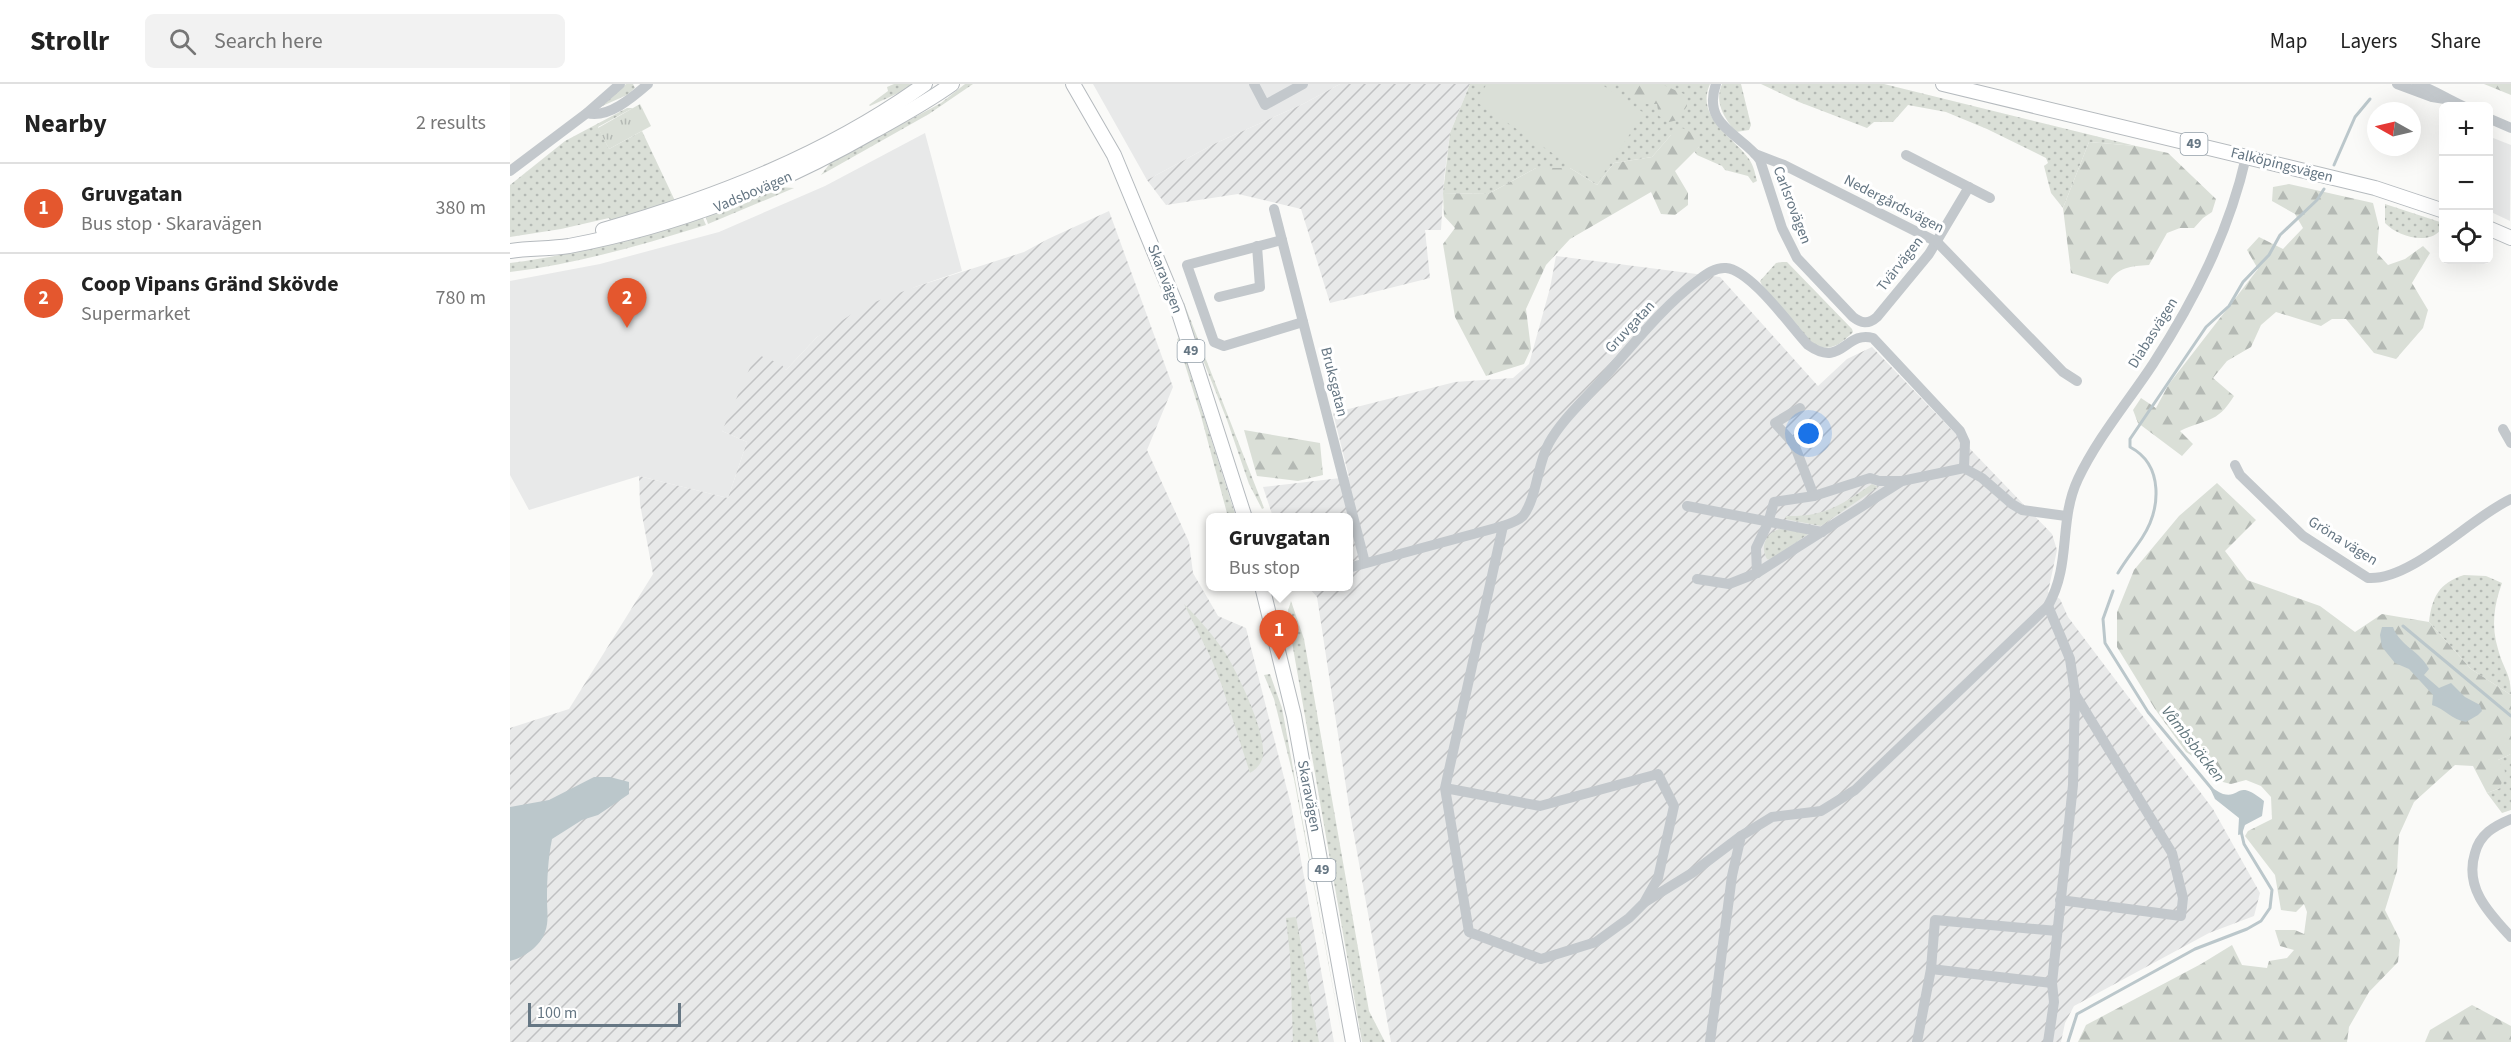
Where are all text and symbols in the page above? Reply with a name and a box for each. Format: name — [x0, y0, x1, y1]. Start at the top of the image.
search box — [145, 14, 565, 68]
text: Strollr — [30, 21, 109, 61]
icon: search — [166, 25, 199, 58]
text: Search here — [214, 25, 323, 57]
text: Map — [2270, 26, 2307, 56]
text: Layers — [2340, 26, 2397, 56]
text: Share — [2430, 26, 2481, 56]
north arrow — [2367, 102, 2421, 156]
map controls — [2439, 102, 2493, 264]
button: + — [2439, 102, 2493, 156]
text: Nearby — [24, 105, 107, 142]
text: 2 results — [416, 109, 486, 137]
road number: 49 — [2180, 133, 2208, 155]
street label: Falköpingsvägen — [2229, 142, 2335, 188]
button: − — [2439, 156, 2493, 210]
street label: Carlsrovägen — [1768, 163, 1816, 247]
street label: Vadsbovägen — [711, 166, 795, 218]
street label: Nedergårdsvägen — [1840, 170, 1948, 238]
text: Gruvgatan — [81, 178, 182, 210]
text: 1 — [38, 194, 49, 222]
text: 380 m — [436, 194, 486, 222]
text: Bus stop · Skaravägen — [81, 210, 262, 238]
button: locate — [2439, 210, 2493, 264]
street label: Tvärvägen — [1872, 232, 1928, 296]
street label: Skaravägen — [1142, 241, 1188, 317]
text: Coop Vipans Gränd Skövde — [81, 268, 339, 300]
pin: 2 — [608, 278, 646, 328]
text: 2 — [38, 284, 49, 312]
text: 780 m — [436, 284, 486, 312]
street label: Diabasvägen — [2123, 294, 2183, 372]
street label: Gruvgatan — [1600, 296, 1660, 358]
text: Supermarket — [81, 300, 190, 328]
road number: 49 — [1178, 340, 1204, 362]
street label: Bruksgatan — [1315, 345, 1353, 419]
your location — [1794, 419, 1823, 448]
street label: Gröna vägen — [2304, 511, 2382, 571]
popup — [1206, 513, 1353, 591]
text: Gruvgatan — [1229, 522, 1330, 554]
text: Bus stop — [1229, 554, 1300, 582]
pin: 1 — [1260, 610, 1298, 660]
water label: Våmbsbäcken — [2156, 701, 2230, 787]
street label: Skaravägen — [1292, 758, 1326, 834]
road number: 49 — [1308, 859, 1336, 881]
scale bar — [528, 1000, 681, 1028]
text: 100 m — [537, 1002, 577, 1024]

